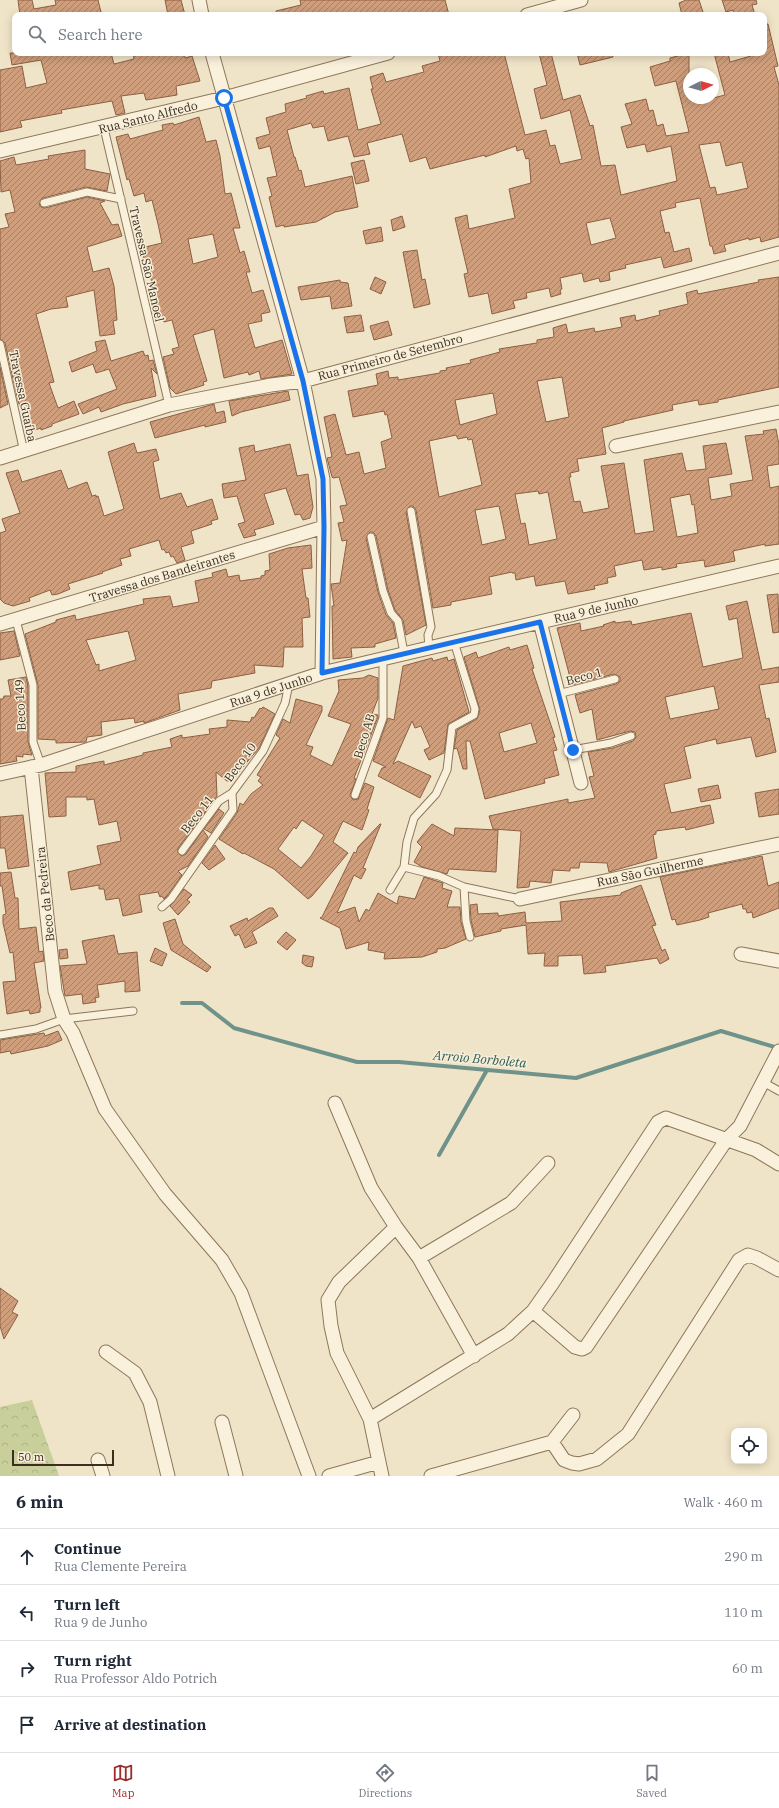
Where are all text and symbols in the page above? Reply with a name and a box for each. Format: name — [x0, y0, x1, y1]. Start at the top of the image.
search box — [12, 12, 767, 56]
icon: search — [26, 23, 48, 45]
text: Search here — [58, 25, 143, 44]
north arrow — [683, 68, 719, 104]
route start — [215, 89, 233, 107]
street label: Rua Santo Alfredo — [97, 97, 199, 137]
street label: Travessa São Manoel — [126, 205, 168, 323]
street label: Rua Primeiro de Setembro — [316, 330, 464, 384]
street label: Travessa Guaíba — [6, 349, 40, 444]
street label: Travessa dos Bandeirantes — [87, 547, 237, 605]
street label: Rua 9 de Junho — [552, 592, 640, 626]
street label: Beco 1 — [564, 664, 604, 688]
street label: Rua 9 de Junho — [228, 670, 314, 710]
street label: Beco 149 — [11, 679, 29, 731]
street label: Beco AB — [350, 712, 378, 760]
street label: Beco 10 — [221, 740, 259, 784]
route end — [564, 741, 582, 759]
street label: Beco 11 — [177, 792, 217, 836]
street label: Beco da Pedreira — [33, 845, 57, 942]
street label: Rua São Guilherme — [595, 852, 705, 890]
water label: Arroio Borboleta — [432, 1046, 527, 1072]
map controls — [731, 1428, 767, 1464]
button: locate — [731, 1428, 767, 1464]
scale bar — [12, 1448, 114, 1467]
text: 50 m — [18, 1450, 44, 1464]
text: 6 min — [16, 1491, 64, 1513]
text: Walk · 460 m — [684, 1494, 763, 1511]
text: Continue — [54, 1539, 121, 1558]
icon: ahead — [16, 1546, 38, 1568]
text: 290 m — [724, 1548, 763, 1565]
text: Rua Clemente Pereira — [54, 1558, 187, 1575]
text: Turn left — [54, 1595, 120, 1614]
icon: left — [16, 1602, 38, 1624]
text: 110 m — [724, 1604, 763, 1621]
text: Rua 9 de Junho — [54, 1614, 147, 1631]
text: Turn right — [54, 1651, 132, 1670]
icon: right — [16, 1658, 38, 1680]
text: 60 m — [732, 1660, 763, 1677]
text: Rua Professor Aldo Potrich — [54, 1670, 217, 1687]
icon: arrive — [16, 1714, 38, 1736]
text: Arrive at destination — [54, 1715, 206, 1734]
tab: Map — [112, 1762, 134, 1800]
tab: Directions — [358, 1762, 412, 1800]
tab: Saved — [636, 1762, 667, 1800]

